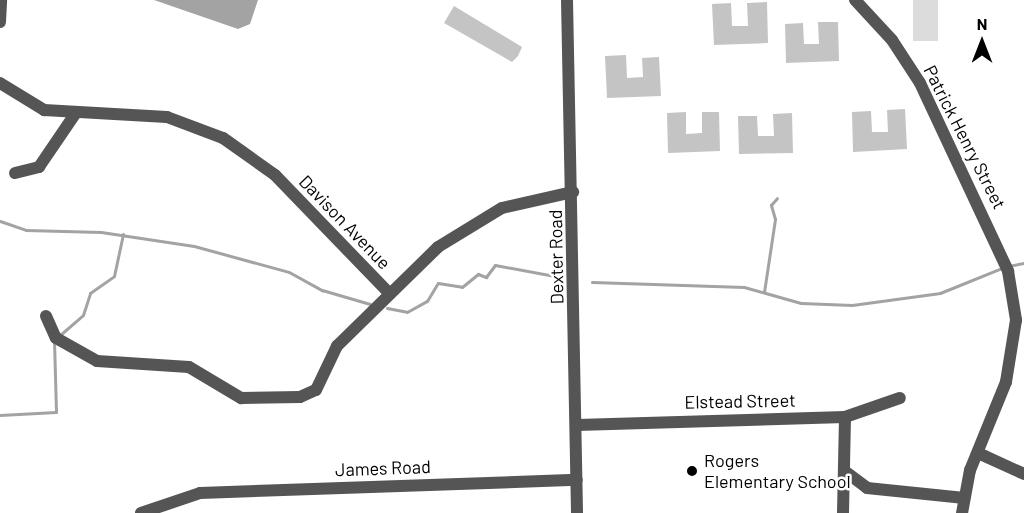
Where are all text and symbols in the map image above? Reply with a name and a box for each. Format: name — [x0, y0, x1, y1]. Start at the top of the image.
north arrow — [952, 12, 1012, 72]
text: N — [977, 14, 987, 33]
street label: Patrick Henry Street — [919, 61, 1011, 213]
street label: Davison Avenue — [295, 171, 395, 273]
street label: Dexter Road — [544, 209, 568, 305]
street label: Elstead Street — [684, 389, 796, 413]
place label: Rogers Elementary School — [704, 450, 851, 492]
street label: James Road — [335, 456, 431, 480]
marker: Rogers Elementary School — [685, 464, 699, 478]

